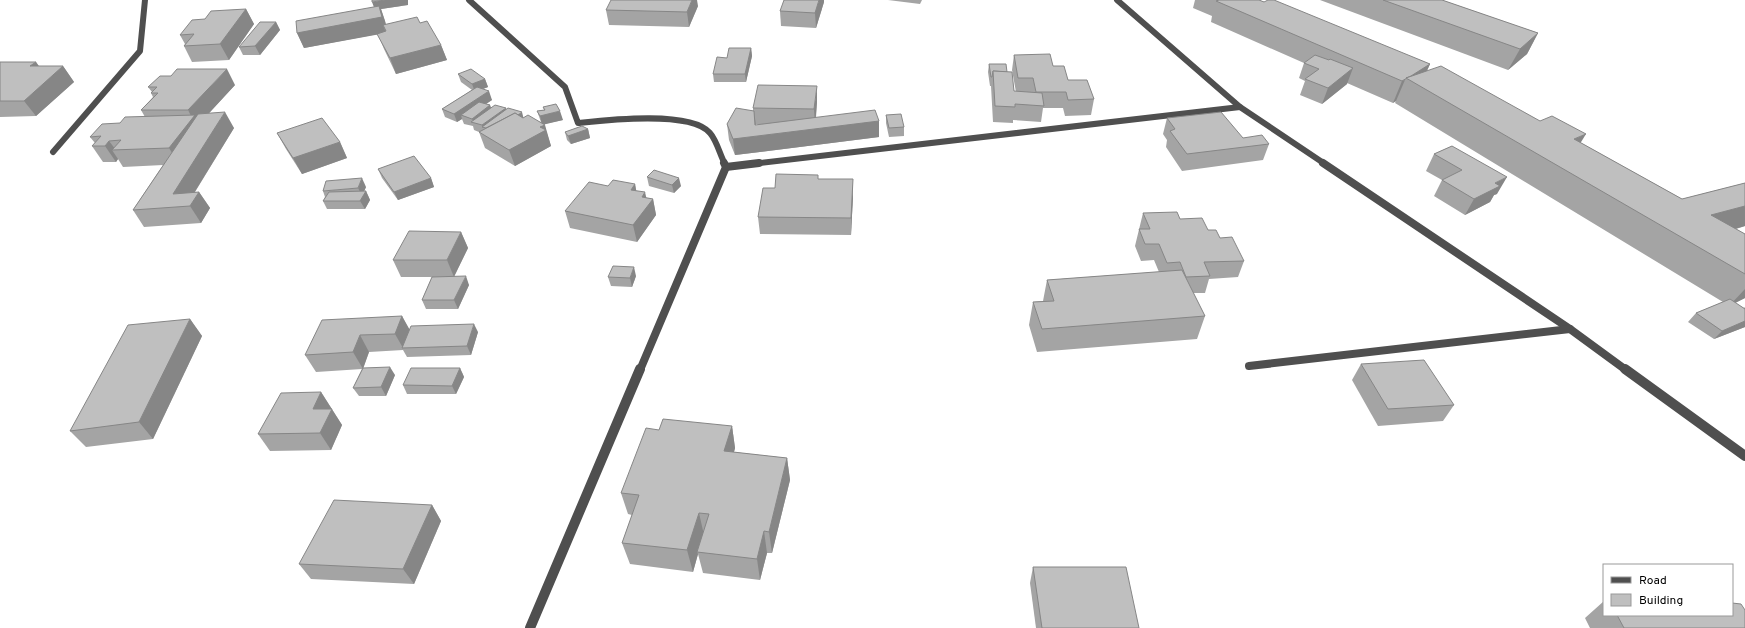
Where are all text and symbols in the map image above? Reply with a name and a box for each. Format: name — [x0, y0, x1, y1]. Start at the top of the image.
legend — [1603, 564, 1733, 616]
text: Road — [1639, 573, 1667, 589]
text: Building — [1639, 593, 1683, 609]

